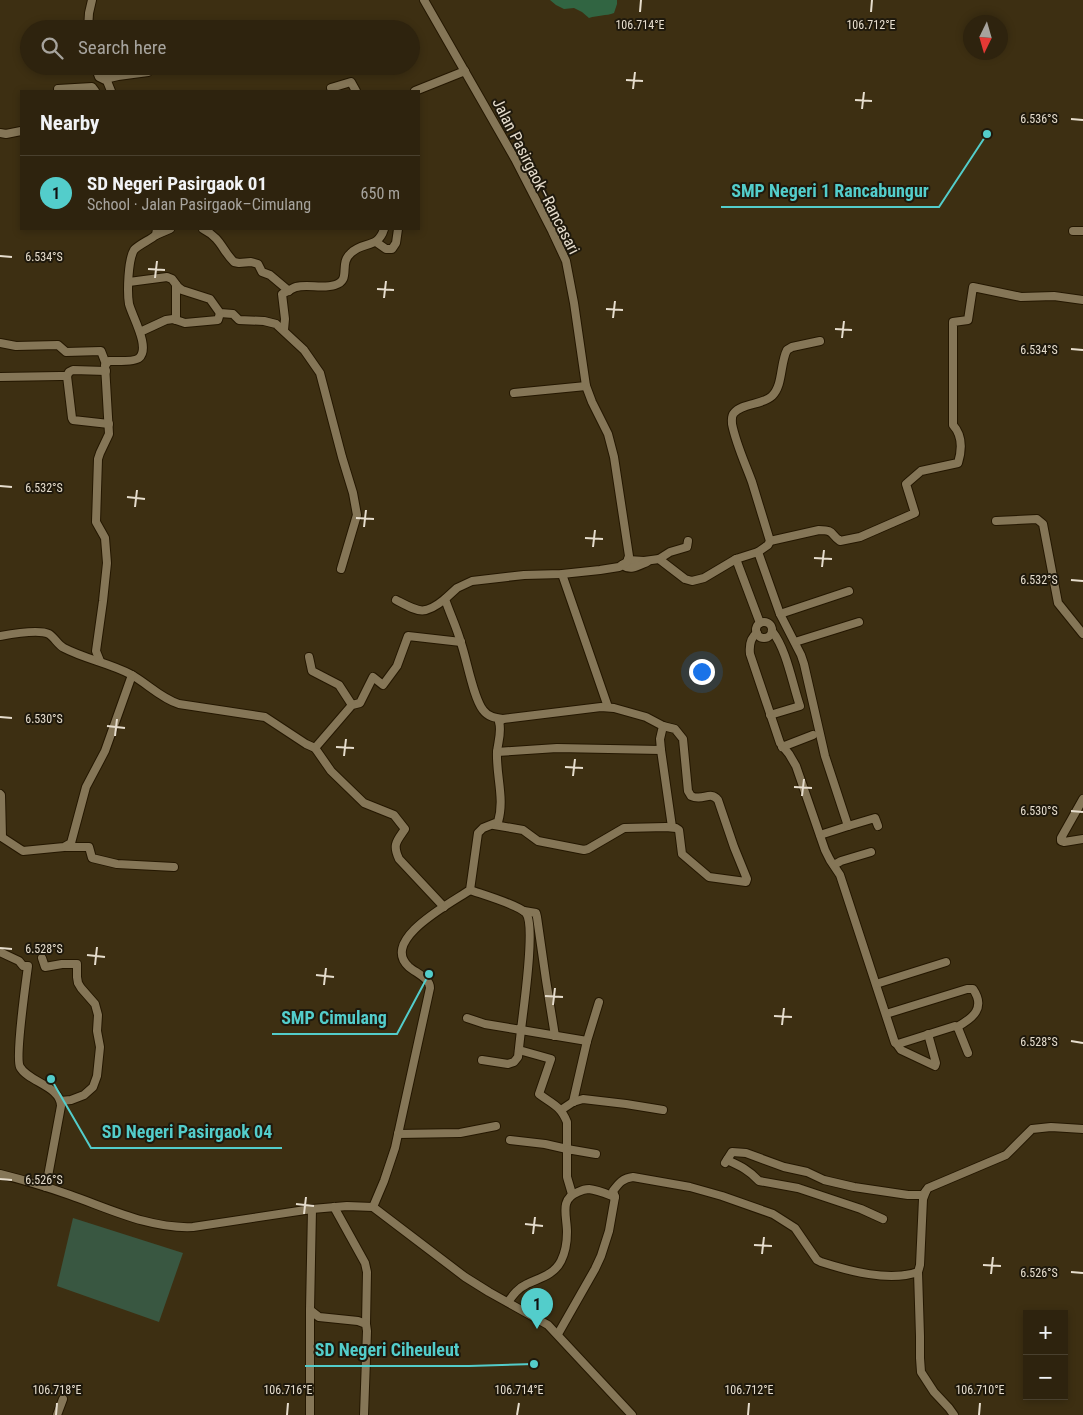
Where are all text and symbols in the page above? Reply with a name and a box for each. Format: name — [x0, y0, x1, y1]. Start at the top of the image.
north arrow — [963, 15, 1008, 60]
text: 106.714°E — [615, 18, 665, 32]
text: 106.712°E — [846, 18, 896, 32]
search box — [20, 20, 420, 75]
icon: search — [38, 34, 66, 62]
text: Search here — [78, 36, 166, 59]
street label: Jalan Pasirgaok–Rancasari — [488, 95, 584, 257]
text: Nearby — [40, 111, 99, 135]
text: 6.536°S — [1020, 112, 1058, 126]
text: SD Negeri Pasirgaok 01 — [87, 172, 267, 195]
callout: SMP Negeri 1 Rancabungur — [721, 174, 939, 207]
text: SMP Negeri 1 Rancabungur — [731, 180, 929, 201]
text: 1 — [52, 184, 60, 203]
text: 650 m — [361, 184, 400, 203]
text: School · Jalan Pasirgaok–Cimulang — [87, 195, 311, 214]
text: 6.534°S — [25, 250, 63, 264]
text: 6.534°S — [1020, 343, 1058, 357]
text: 6.532°S — [25, 481, 63, 495]
text: 6.532°S — [1020, 573, 1058, 587]
your location — [689, 659, 715, 685]
text: 6.530°S — [25, 712, 63, 726]
text: 6.530°S — [1020, 804, 1058, 818]
text: 6.528°S — [25, 942, 63, 956]
callout: SMP Cimulang — [272, 1001, 397, 1034]
text: SMP Cimulang — [281, 1007, 387, 1028]
text: 6.528°S — [1020, 1035, 1058, 1049]
callout: SD Negeri Pasirgaok 04 — [91, 1115, 282, 1148]
text: SD Negeri Pasirgaok 04 — [102, 1121, 272, 1142]
text: 6.526°S — [25, 1173, 63, 1187]
text: 6.526°S — [1020, 1266, 1058, 1280]
pin: 1 — [521, 1288, 553, 1329]
map controls — [1023, 1310, 1068, 1400]
button: + — [1023, 1310, 1068, 1355]
callout: SD Negeri Ciheuleut — [305, 1333, 469, 1366]
text: SD Negeri Ciheuleut — [315, 1339, 460, 1360]
button: − — [1023, 1355, 1068, 1400]
text: 106.718°E — [32, 1383, 82, 1397]
text: 106.716°E — [263, 1383, 313, 1397]
text: 106.714°E — [494, 1383, 544, 1397]
text: 106.712°E — [724, 1383, 774, 1397]
text: 106.710°E — [955, 1383, 1005, 1397]

